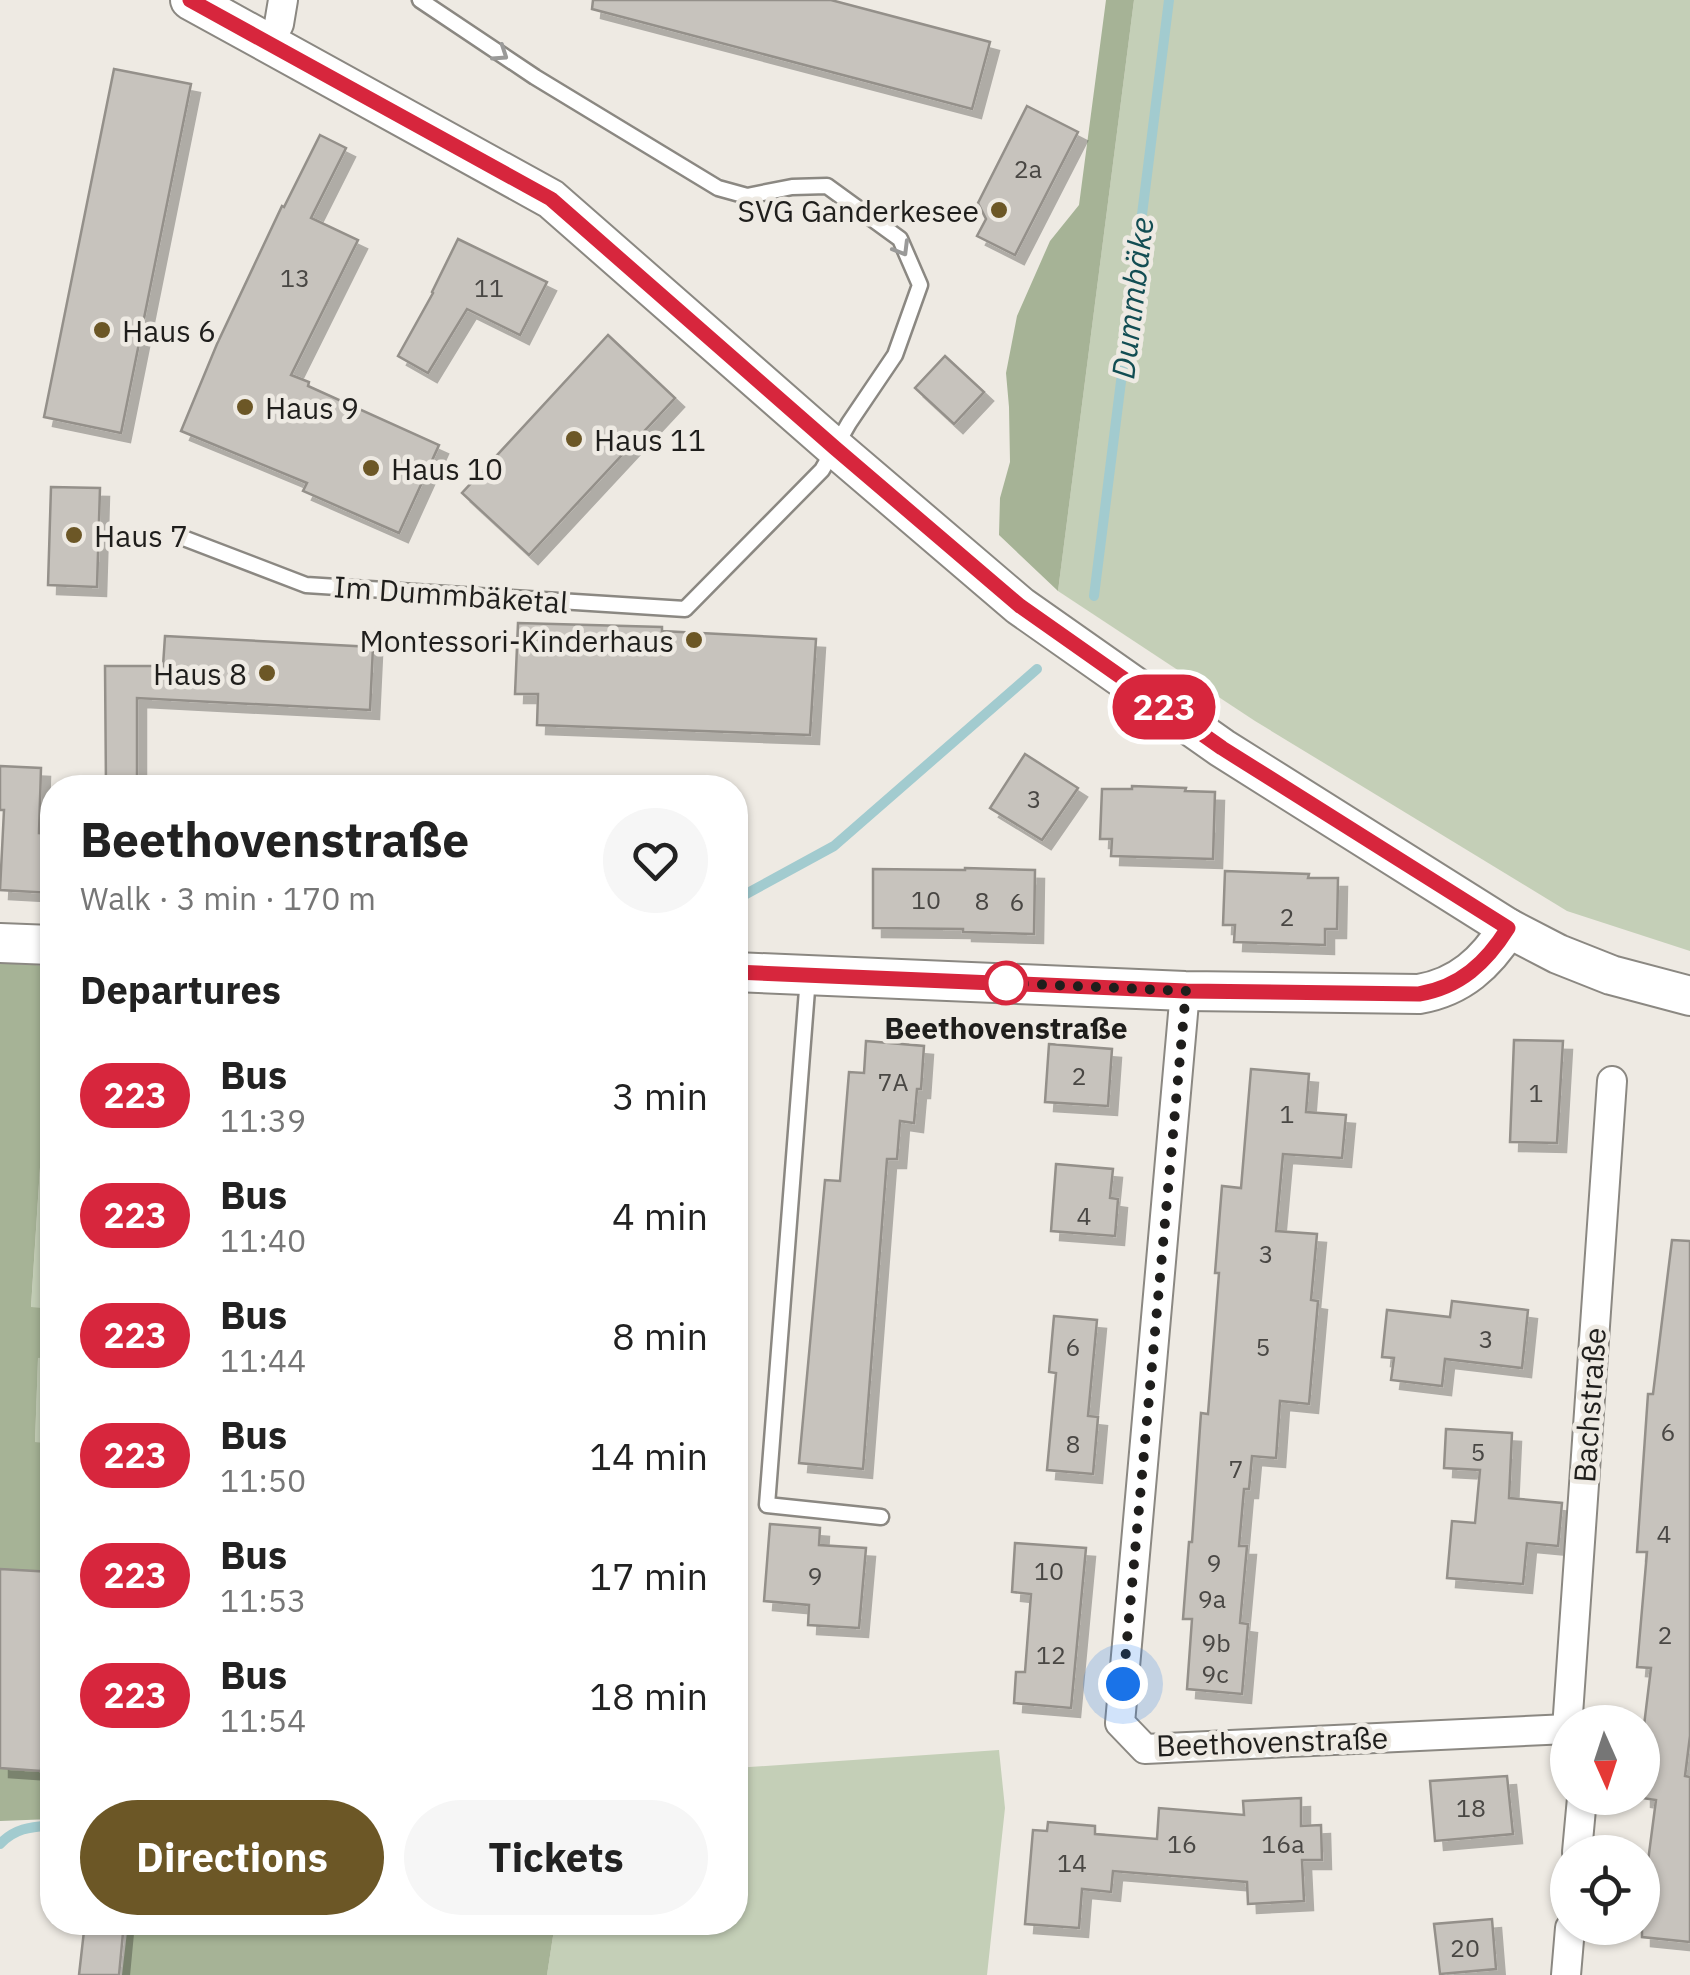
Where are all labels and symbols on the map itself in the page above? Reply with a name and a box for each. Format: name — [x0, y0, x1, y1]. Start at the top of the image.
one-way arrow — [491, 42, 509, 61]
house number: 2a — [1014, 152, 1042, 185]
place label: SVG Ganderkesee — [738, 191, 979, 230]
marker: SVG Ganderkesee — [988, 199, 1010, 221]
water label: Dummbäke — [1101, 215, 1163, 381]
one-way arrow — [890, 238, 909, 256]
house number: 13 — [280, 261, 310, 294]
house number: 11 — [474, 271, 504, 304]
place label: Haus 6 — [122, 311, 216, 350]
marker: Haus 6 — [91, 319, 113, 341]
place label: Haus 9 — [265, 388, 359, 427]
marker: Haus 9 — [234, 396, 256, 418]
place label: Haus 11 — [594, 420, 706, 459]
marker: Haus 11 — [563, 428, 585, 450]
place label: Haus 10 — [391, 449, 503, 488]
marker: Haus 10 — [360, 457, 382, 479]
place label: Haus 7 — [94, 516, 188, 555]
marker: Haus 7 — [63, 524, 85, 546]
street label: Im Dummbäketal — [333, 566, 569, 622]
place label: Montessori-Kinderhaus — [359, 621, 674, 660]
marker: Montessori-Kinderhaus — [683, 629, 705, 651]
place label: Haus 8 — [153, 654, 247, 693]
marker: Haus 8 — [256, 662, 278, 684]
line badge: 223 — [1106, 674, 1222, 740]
house number: 3 — [1026, 782, 1042, 815]
house number: 10 — [911, 883, 941, 916]
house number: 8 — [974, 884, 990, 917]
house number: 6 — [1009, 885, 1025, 918]
house number: 2 — [1279, 900, 1295, 933]
marker: Beethovenstraße — [985, 962, 1027, 1004]
place label: Beethovenstraße — [884, 1008, 1128, 1047]
house number: 2 — [1071, 1059, 1087, 1092]
house number: 7A — [877, 1065, 909, 1098]
house number: 1 — [1528, 1076, 1544, 1109]
house number: 1 — [1279, 1097, 1295, 1130]
house number: 4 — [1076, 1199, 1092, 1232]
house number: 3 — [1258, 1237, 1274, 1270]
house number: 3 — [1478, 1322, 1494, 1355]
street label: Bachstraße — [1564, 1326, 1614, 1484]
house number: 6 — [1065, 1330, 1081, 1363]
house number: 5 — [1255, 1330, 1271, 1363]
house number: 6 — [1660, 1415, 1676, 1448]
house number: 8 — [1065, 1427, 1081, 1460]
house number: 5 — [1470, 1435, 1486, 1468]
house number: 7 — [1228, 1452, 1244, 1485]
house number: 4 — [1656, 1517, 1672, 1550]
house number: 9 — [1206, 1546, 1222, 1579]
house number: 10 — [1034, 1554, 1064, 1587]
house number: 9 — [807, 1559, 823, 1592]
house number: 9a — [1198, 1582, 1226, 1615]
house number: 2 — [1657, 1618, 1673, 1651]
house number: 9b — [1201, 1626, 1231, 1659]
house number: 12 — [1036, 1638, 1066, 1671]
house number: 9c — [1201, 1657, 1229, 1690]
your location — [1098, 1659, 1148, 1709]
north arrow — [1550, 1705, 1660, 1815]
street label: Beethovenstraße — [1155, 1717, 1389, 1765]
house number: 18 — [1456, 1791, 1486, 1824]
house number: 16 — [1167, 1827, 1197, 1860]
house number: 16a — [1261, 1827, 1305, 1860]
house number: 14 — [1057, 1846, 1087, 1879]
house number: 20 — [1450, 1931, 1480, 1964]

